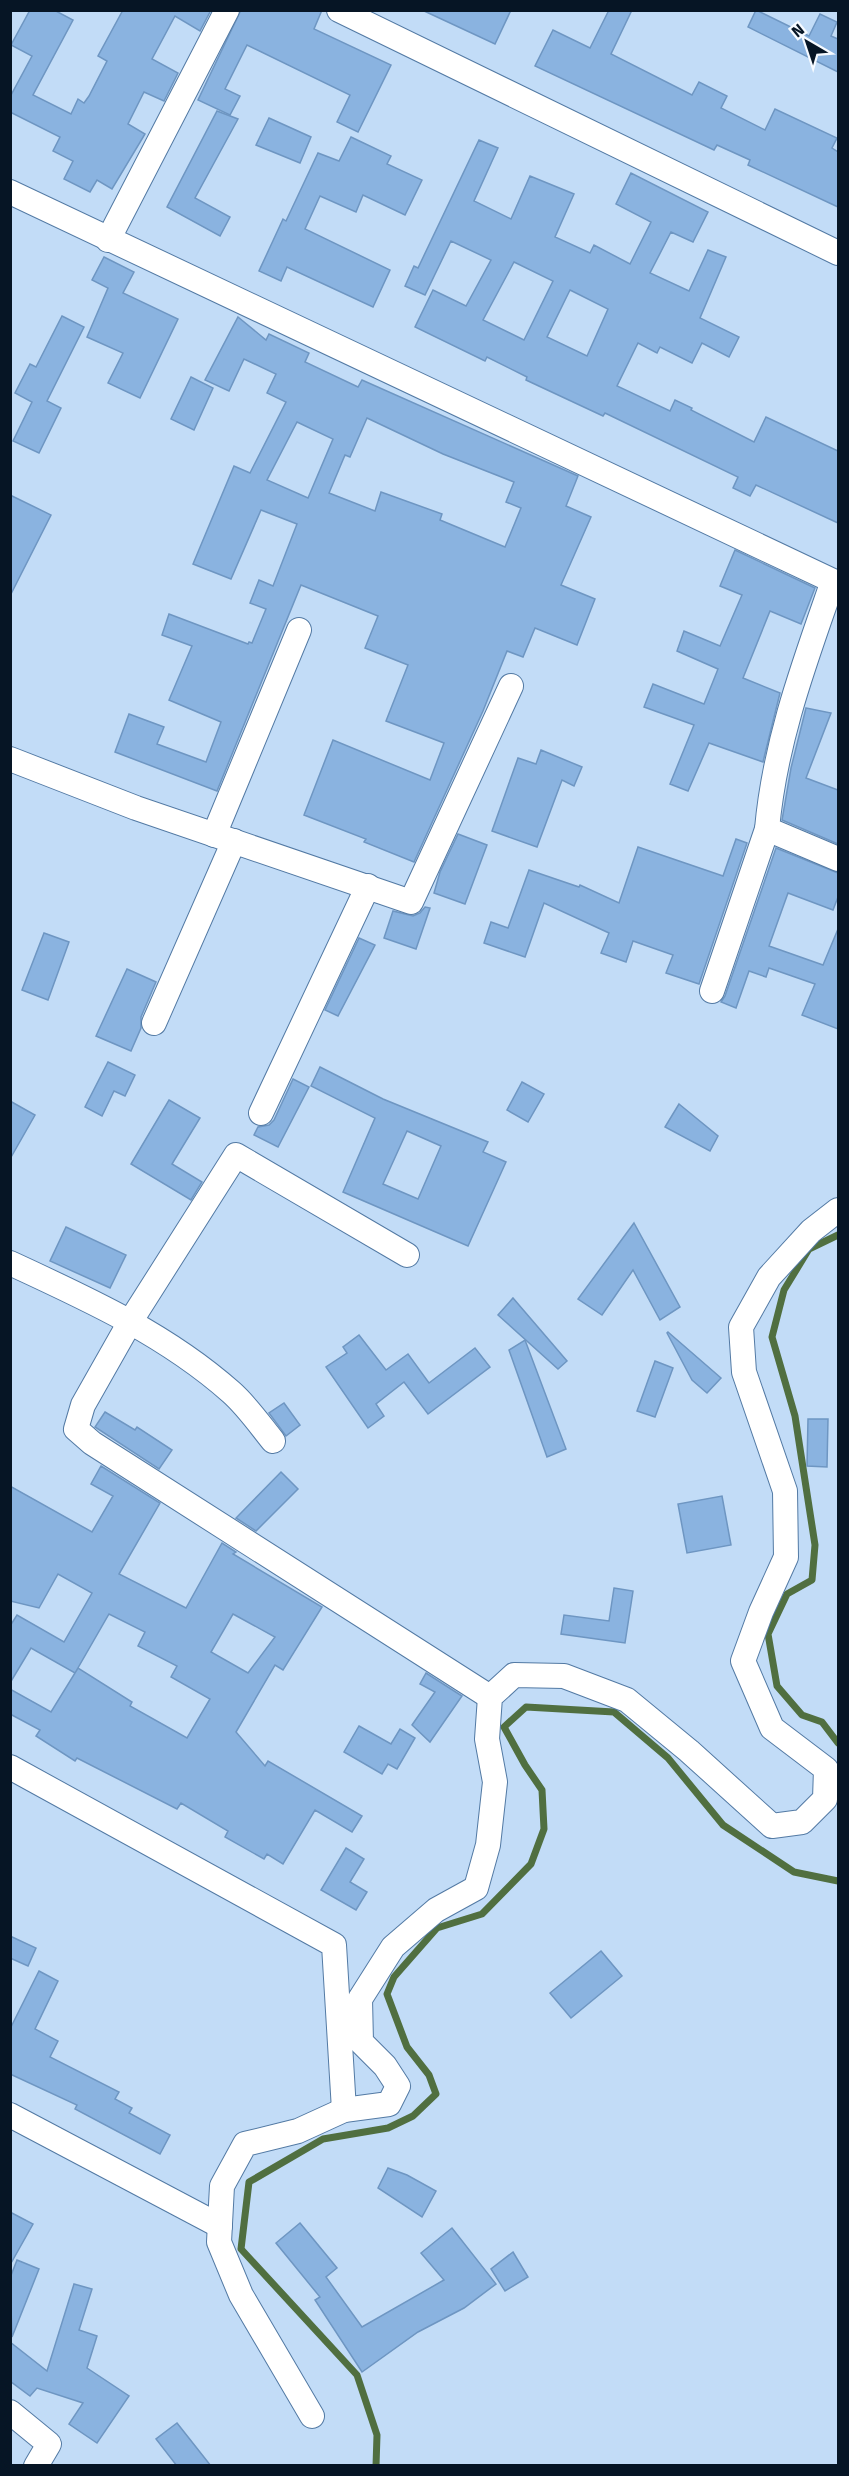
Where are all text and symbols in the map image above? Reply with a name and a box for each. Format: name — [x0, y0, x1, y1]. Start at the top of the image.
north arrow — [777, 12, 837, 72]
text: N — [788, 20, 808, 41]

